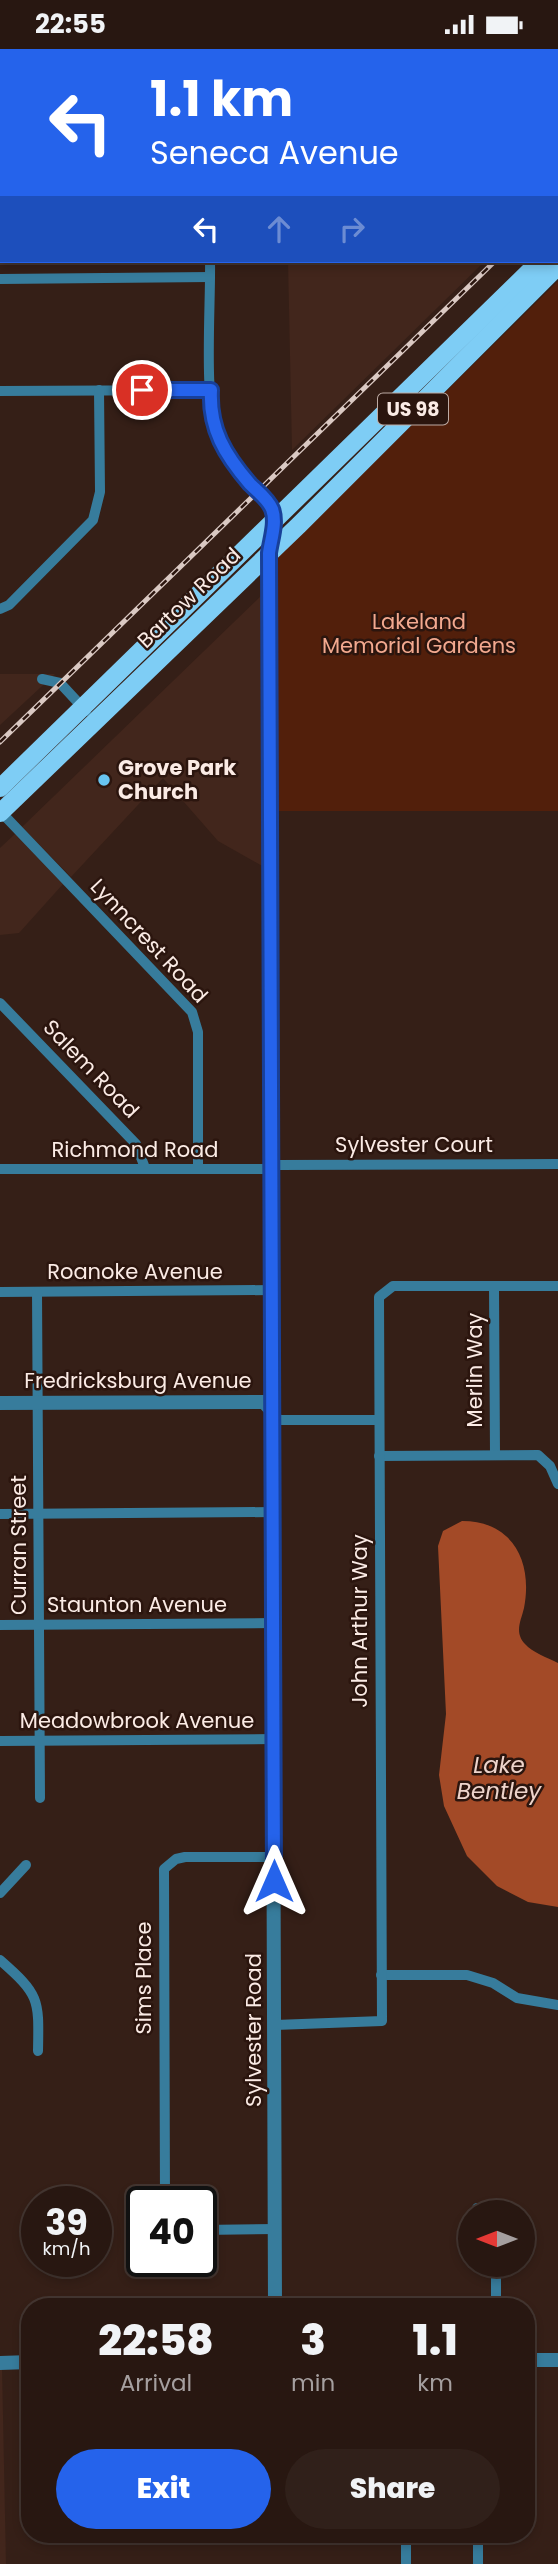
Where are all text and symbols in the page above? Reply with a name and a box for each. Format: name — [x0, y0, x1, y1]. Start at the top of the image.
text: 22:55 — [35, 6, 106, 42]
text: 1.1 km — [150, 65, 293, 133]
icon: left — [35, 77, 126, 168]
text: Seneca Avenue — [150, 130, 399, 175]
icon: left — [187, 210, 225, 248]
icon: ahead — [260, 210, 298, 248]
icon: right — [333, 210, 371, 248]
pin — [112, 360, 172, 420]
icon: arrive — [123, 371, 161, 409]
road number: US 98 — [378, 393, 448, 425]
street label: Bartow Road — [131, 541, 247, 654]
park label: Lakeland Memorial Gardens — [322, 607, 516, 660]
place label: Grove Park Church — [118, 753, 236, 806]
marker: Grove Park Church — [96, 772, 112, 788]
street label: Lynncrest Road — [84, 872, 215, 1009]
street label: Salem Road — [37, 1013, 146, 1124]
street label: Sylvester Court — [335, 1130, 493, 1159]
street label: Richmond Road — [51, 1135, 219, 1164]
street label: Roanoke Avenue — [47, 1257, 223, 1286]
street label: Merlin Way — [460, 1312, 489, 1427]
street label: Fredricksburg Avenue — [24, 1366, 252, 1395]
street label: Curran Street — [4, 1475, 33, 1615]
street label: John Arthur Way — [345, 1534, 374, 1708]
street label: Staunton Avenue — [47, 1590, 227, 1619]
street label: Meadowbrook Avenue — [20, 1706, 254, 1735]
water label: Lake Bentley — [457, 1749, 542, 1807]
position arrow — [237, 1844, 311, 1918]
street label: Sims Place — [129, 1922, 158, 2034]
street label: Sylvester Road — [239, 1953, 268, 2107]
speed limit sign: 40 — [126, 2186, 217, 2277]
text: 39 — [45, 2198, 88, 2247]
north arrow — [458, 2200, 536, 2277]
map controls — [458, 2200, 535, 2277]
text: km/h — [43, 2236, 90, 2261]
text: 22:58 — [98, 2311, 214, 2370]
text: 3 — [300, 2311, 326, 2370]
text: 1.1 — [412, 2311, 458, 2370]
text: Arrival — [120, 2367, 192, 2399]
text: min — [291, 2367, 335, 2399]
text: km — [417, 2367, 453, 2399]
button: Exit — [56, 2449, 271, 2529]
button: Share — [285, 2449, 500, 2529]

